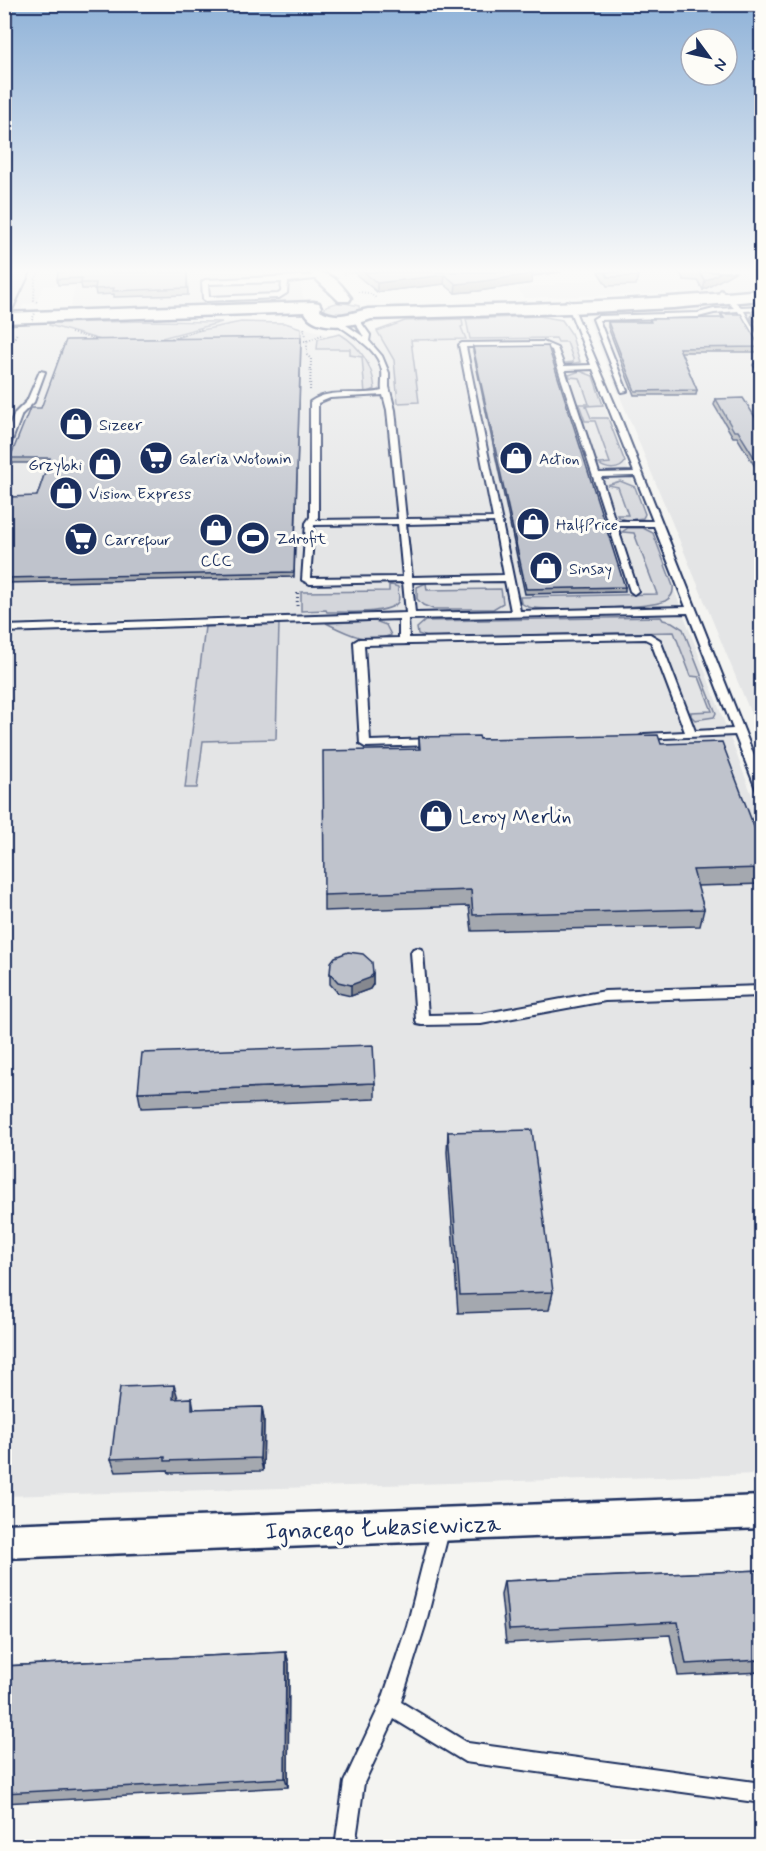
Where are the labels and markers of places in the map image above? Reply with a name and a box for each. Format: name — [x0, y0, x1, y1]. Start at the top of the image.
shop icon: Sizeer — [58, 406, 94, 442]
place label: Sizeer — [99, 415, 143, 436]
supermarket icon: Galeria Wołomin — [138, 440, 174, 476]
shop icon: Action — [498, 440, 534, 476]
shop icon: Grzybki — [87, 446, 123, 482]
place label: Galeria Wołomin — [179, 449, 292, 470]
place label: Action — [539, 449, 580, 470]
place label: Grzybki — [28, 455, 82, 476]
shop icon: Vision Express — [48, 475, 84, 511]
place label: Vision Express — [89, 484, 191, 505]
shop icon: HalfPrice — [515, 506, 551, 542]
shop icon: CCC — [198, 512, 234, 548]
place label: HalfPrice — [556, 515, 618, 536]
sports icon: Zdrofit — [235, 520, 271, 556]
supermarket icon: Carrefour — [63, 521, 99, 557]
place label: Zdrofit — [276, 529, 327, 550]
place label: Carrefour — [104, 530, 171, 553]
shop icon: Sinsay — [528, 550, 564, 586]
place label: CCC — [200, 551, 232, 572]
place label: Sinsay — [569, 559, 612, 580]
shop icon: Leroy Merlin — [418, 798, 454, 834]
place label: Leroy Merlin — [459, 804, 572, 831]

